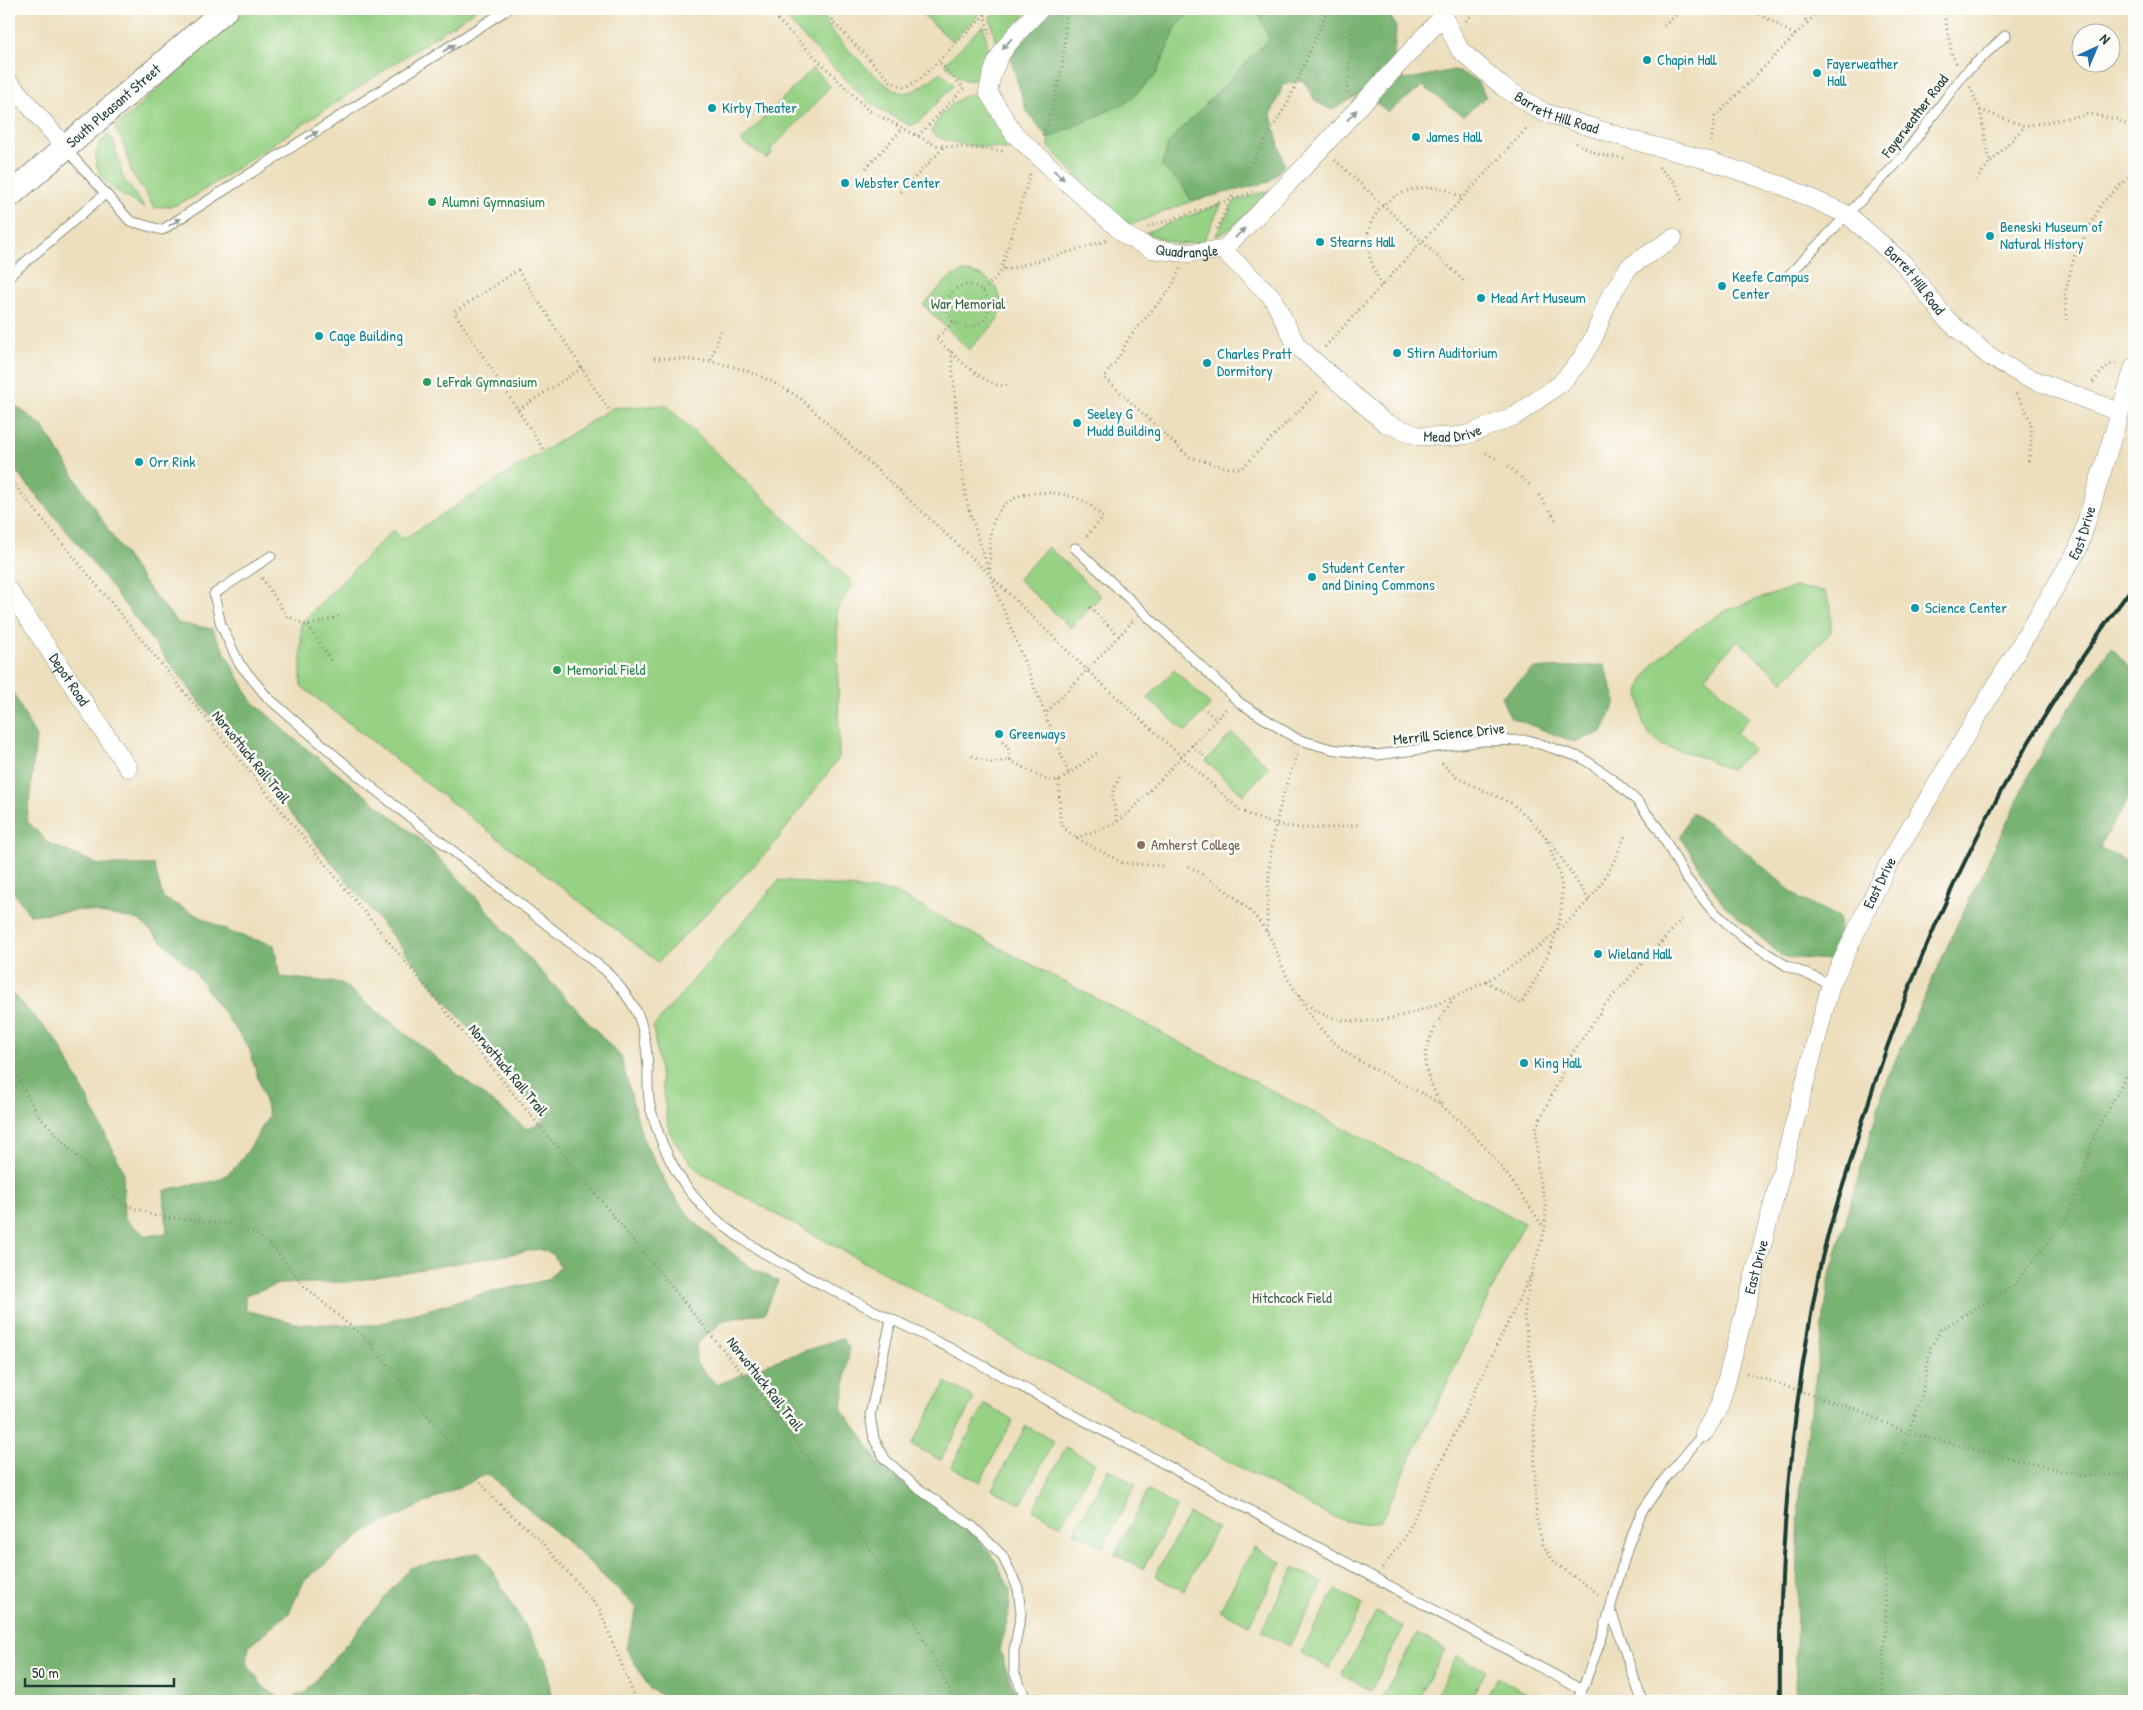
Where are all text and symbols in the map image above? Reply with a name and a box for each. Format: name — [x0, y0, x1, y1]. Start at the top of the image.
north arrow — [2070, 22, 2120, 72]
text: N — [2096, 29, 2115, 48]
one-way arrow — [1001, 38, 1013, 50]
one-way arrow — [443, 43, 456, 52]
place label: Chapin Hall — [1657, 49, 1717, 70]
place label: Fayerweather Hall — [1826, 53, 1899, 91]
marker: Chapin Hall — [1641, 54, 1653, 66]
street label: South Pleasant Street — [61, 58, 166, 152]
marker: Fayerweather Hall — [1811, 67, 1823, 79]
street label: Fayerweather Road — [1876, 69, 1953, 163]
street label: Barrett Hill Road — [1511, 86, 1602, 139]
place label: Kirby Theater — [722, 97, 797, 118]
marker: Kirby Theater — [706, 102, 718, 114]
one-way arrow — [1346, 110, 1358, 122]
place label: James Hall — [1426, 126, 1483, 147]
one-way arrow — [305, 130, 319, 140]
marker: James Hall — [1410, 131, 1422, 143]
one-way arrow — [1052, 169, 1064, 181]
place label: Webster Center — [855, 172, 941, 193]
marker: Webster Center — [839, 177, 851, 189]
place label: Alumni Gymnasium — [442, 191, 545, 212]
marker: Alumni Gymnasium — [426, 196, 438, 208]
place label: Beneski Museum of Natural History — [2000, 216, 2104, 254]
one-way arrow — [168, 217, 182, 227]
one-way arrow — [1233, 227, 1245, 239]
marker: Beneski Museum of Natural History — [1984, 230, 1996, 242]
place label: Stearns Hall — [1330, 231, 1396, 252]
marker: Stearns Hall — [1314, 236, 1326, 248]
street label: Quadrangle — [1154, 239, 1219, 263]
street label: Barret Hill Road — [1880, 240, 1950, 319]
place label: Keefe Campus Center — [1732, 266, 1809, 304]
marker: Keefe Campus Center — [1716, 280, 1728, 292]
place label: Mead Art Museum — [1491, 287, 1586, 308]
marker: Mead Art Museum — [1475, 292, 1487, 304]
park label: War Memorial — [931, 293, 1005, 314]
place label: Cage Building — [329, 325, 403, 346]
marker: Cage Building — [313, 330, 325, 342]
place label: Stirn Auditorium — [1407, 342, 1497, 363]
place label: Charles Pratt Dormitory — [1217, 343, 1292, 381]
marker: Stirn Auditorium — [1391, 347, 1403, 359]
marker: Charles Pratt Dormitory — [1201, 357, 1213, 369]
place label: LeFrak Gymnasium — [437, 371, 537, 392]
marker: LeFrak Gymnasium — [421, 376, 433, 388]
place label: Seeley G Mudd Building — [1087, 403, 1161, 441]
marker: Seeley G Mudd Building — [1071, 417, 1083, 429]
street label: Mead Drive — [1423, 419, 1484, 447]
place label: Orr Rink — [149, 451, 196, 472]
marker: Orr Rink — [133, 456, 145, 468]
street label: East Drive — [2063, 503, 2101, 564]
place label: Student Center and Dining Commons — [1322, 557, 1435, 595]
marker: Student Center and Dining Commons — [1306, 571, 1318, 583]
place label: Science Center — [1925, 597, 2007, 618]
marker: Science Center — [1909, 602, 1921, 614]
street label: Depot Road — [44, 649, 95, 710]
place label: Memorial Field — [567, 659, 646, 680]
marker: Memorial Field — [551, 664, 563, 676]
street label: Norwottuck Rail Trail — [207, 706, 295, 808]
street label: Merrill Science Drive — [1392, 717, 1506, 750]
place label: Greenways — [1009, 723, 1066, 744]
marker: Greenways — [993, 728, 1005, 740]
place label: Amherst College — [1151, 834, 1240, 855]
marker: Amherst College — [1135, 839, 1147, 851]
street label: East Drive — [1858, 853, 1901, 912]
place label: Wieland Hall — [1608, 943, 1672, 964]
marker: Wieland Hall — [1592, 948, 1604, 960]
street label: Norwottuck Rail Trail — [464, 1019, 553, 1120]
place label: King Hall — [1534, 1052, 1582, 1073]
marker: King Hall — [1518, 1057, 1530, 1069]
street label: East Drive — [1739, 1237, 1773, 1296]
park label: Hitchcock Field — [1252, 1287, 1332, 1308]
street label: Norwottuck Rail Trail — [722, 1332, 809, 1435]
scale bar — [25, 1655, 174, 1687]
text: 50 m — [32, 1662, 59, 1683]

